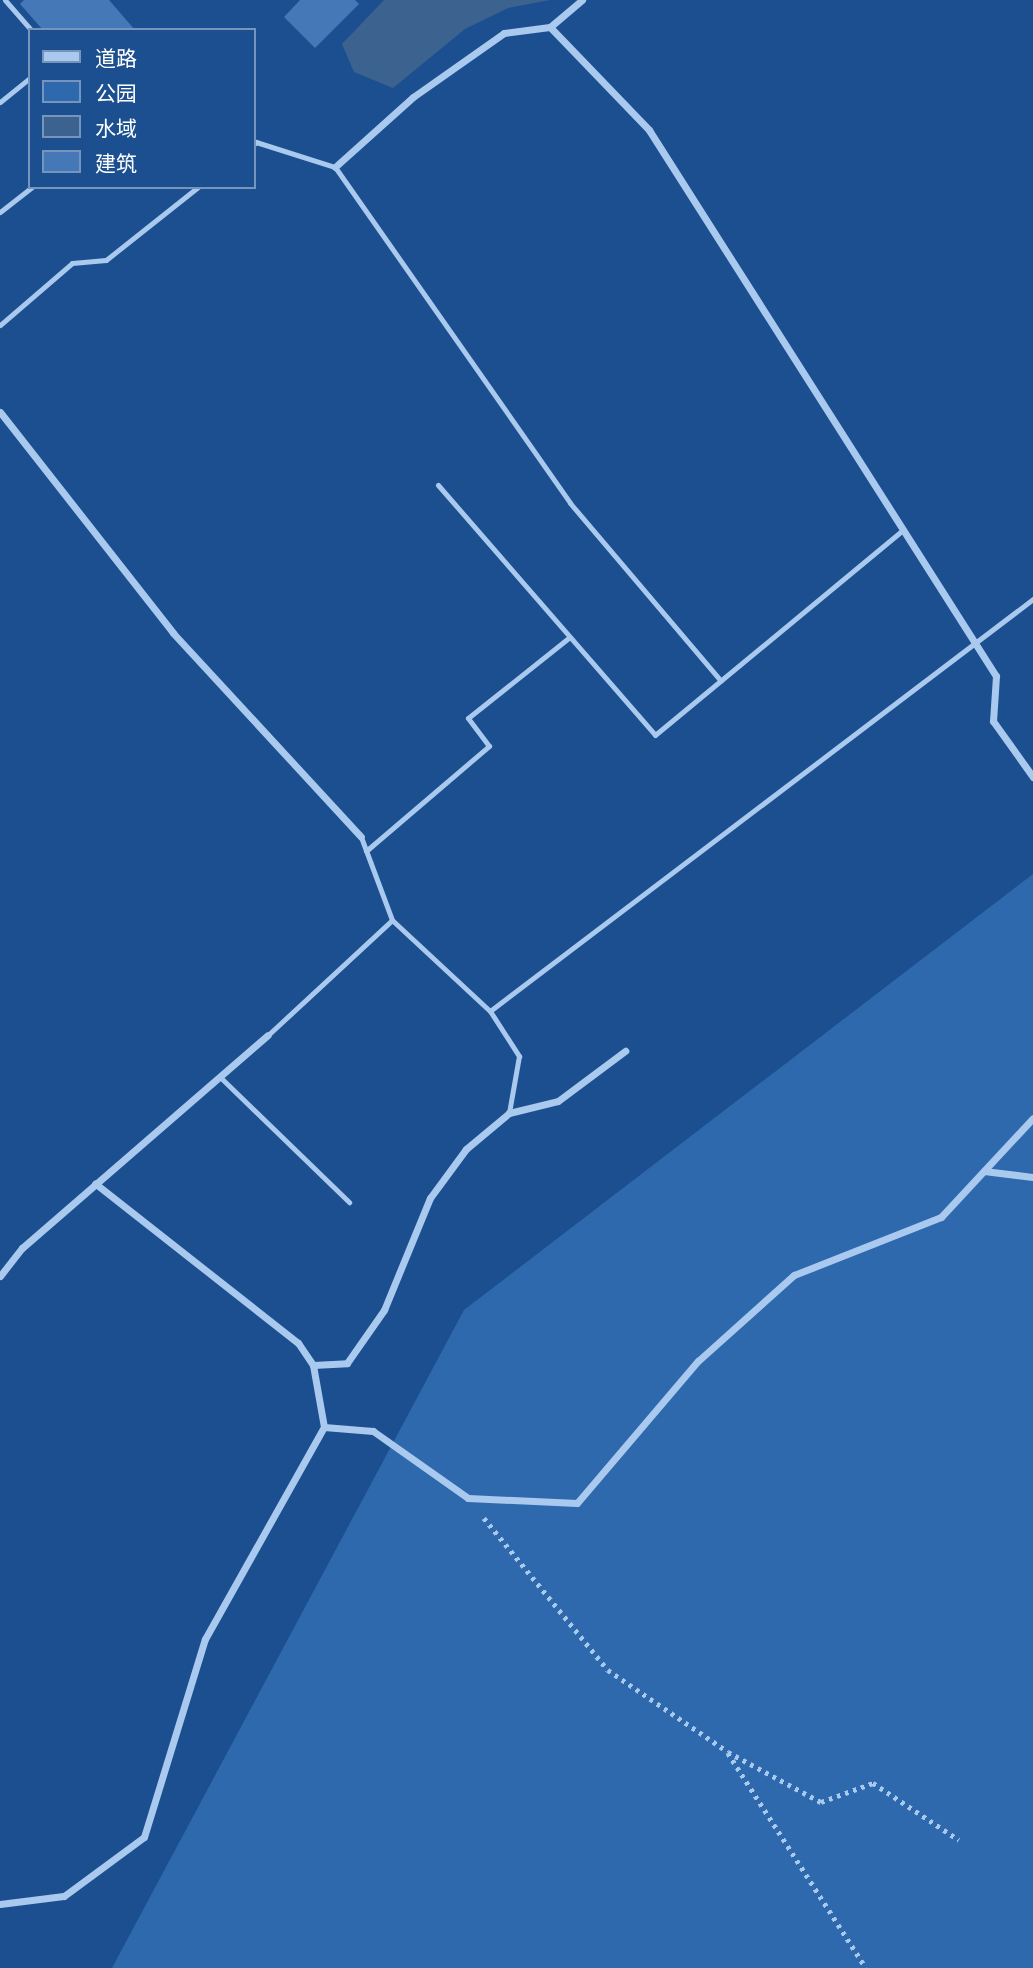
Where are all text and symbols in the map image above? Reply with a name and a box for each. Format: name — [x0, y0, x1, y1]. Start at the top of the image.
legend — [28, 28, 256, 189]
text: 道路 — [95, 46, 137, 71]
text: 公园 — [95, 81, 137, 106]
text: 水域 — [95, 116, 137, 141]
text: 建筑 — [95, 151, 137, 176]

